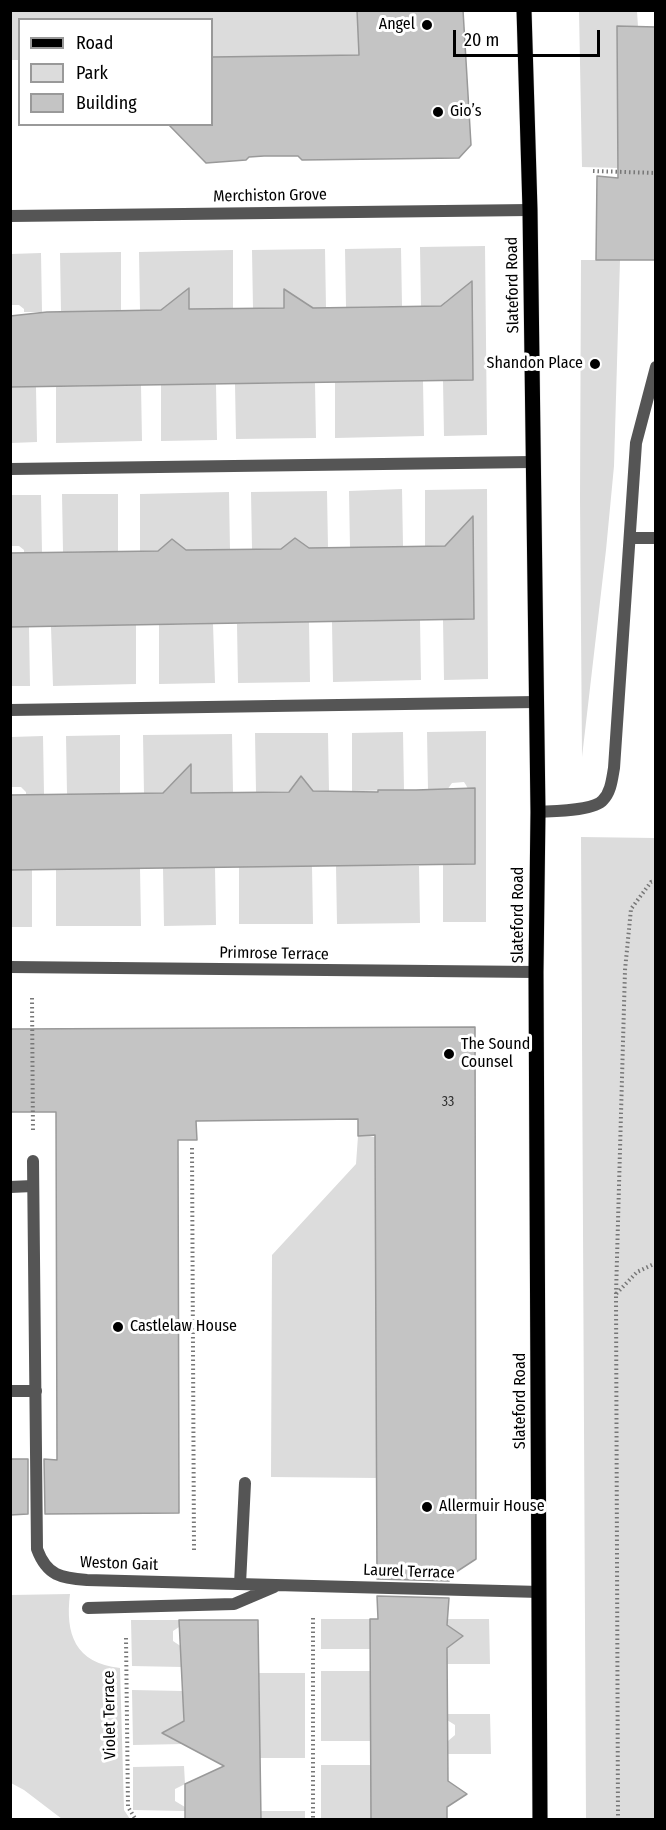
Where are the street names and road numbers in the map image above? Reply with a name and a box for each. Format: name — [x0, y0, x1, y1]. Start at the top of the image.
street label: Merchiston Grove — [213, 185, 327, 207]
street label: Slateford Road — [503, 237, 523, 333]
street label: Slateford Road — [509, 867, 529, 963]
street label: Primrose Terrace — [219, 943, 329, 965]
street label: Slateford Road — [511, 1353, 531, 1449]
street label: Weston Gait — [79, 1553, 159, 1575]
street label: Laurel Terrace — [363, 1561, 455, 1583]
street label: Violet Terrace — [100, 1670, 120, 1760]

